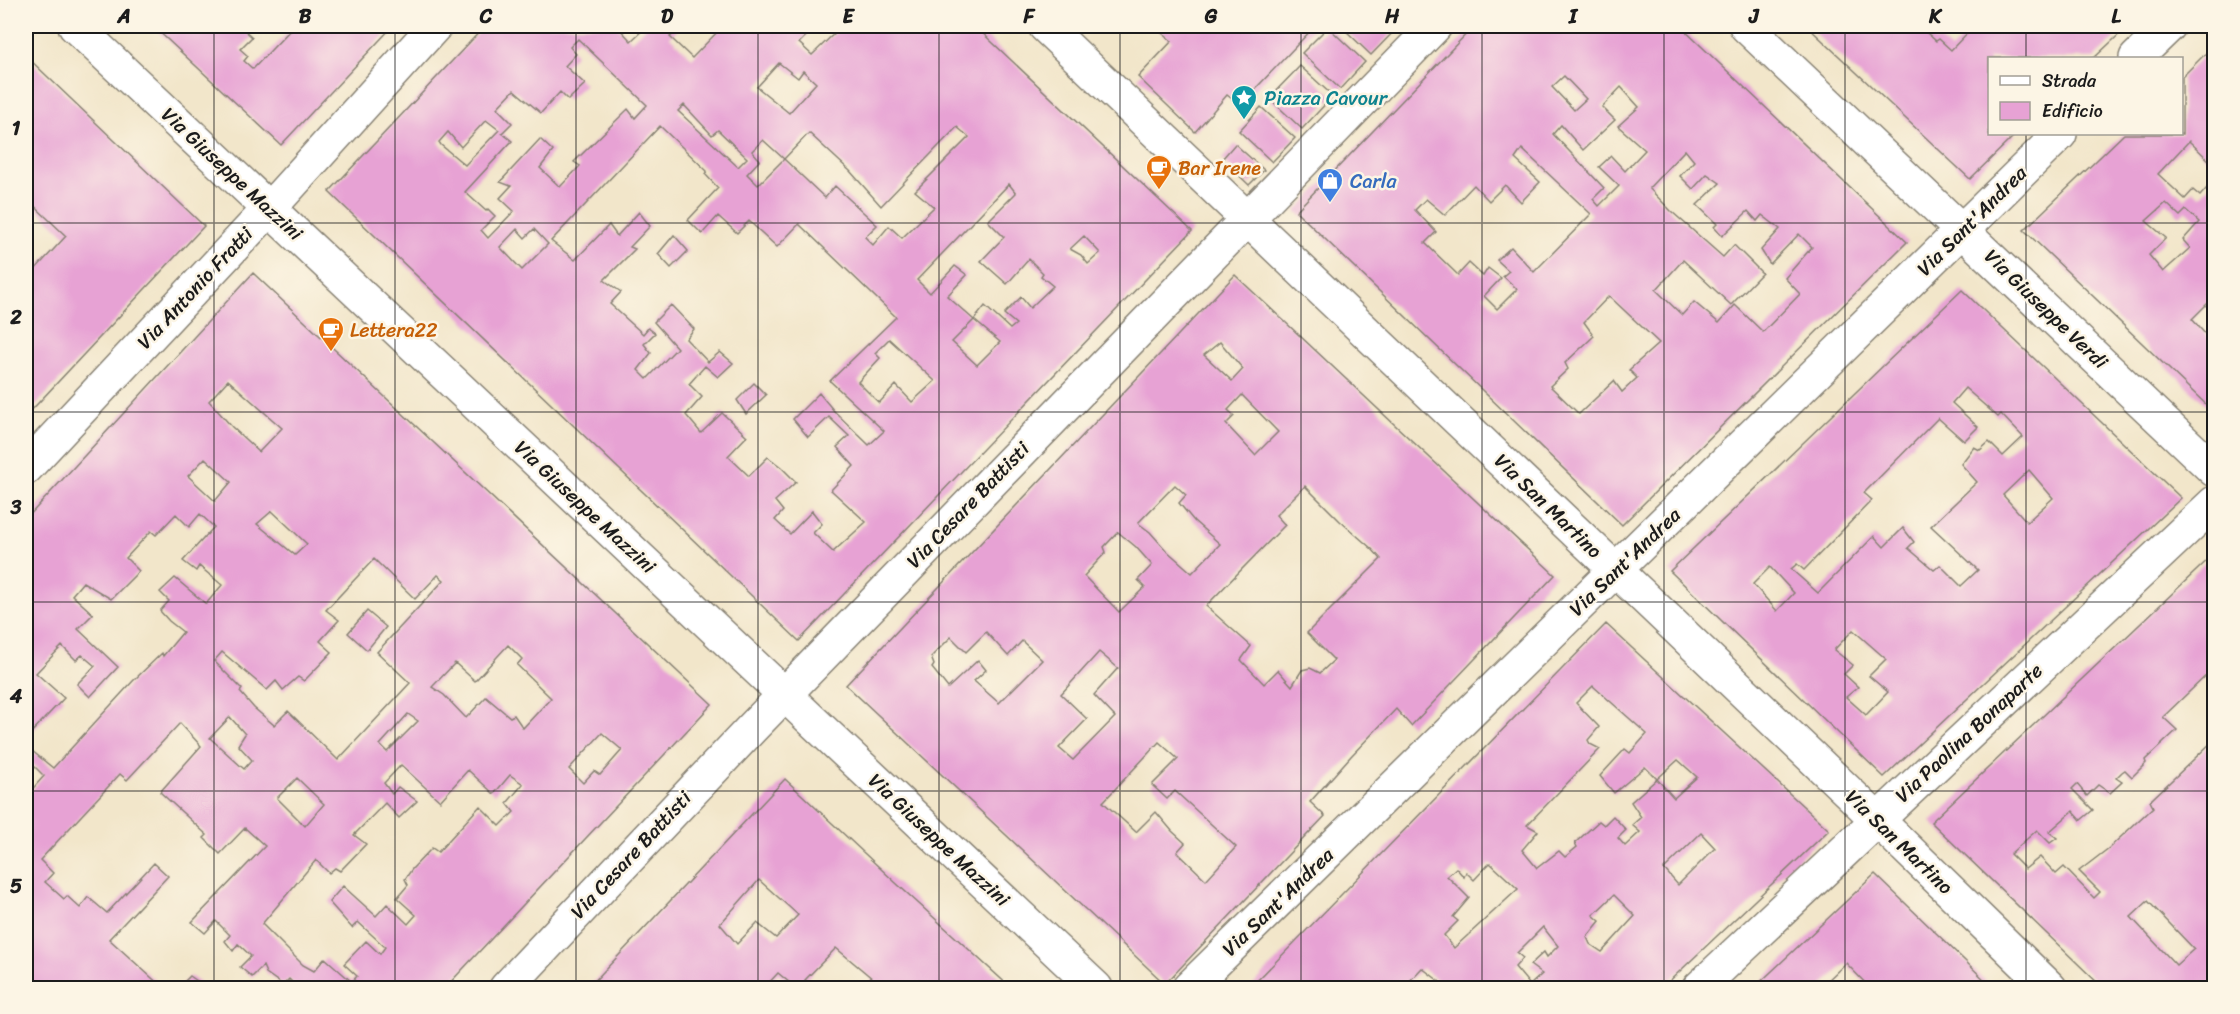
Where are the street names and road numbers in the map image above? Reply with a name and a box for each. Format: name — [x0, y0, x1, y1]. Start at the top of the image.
street label: Via Giuseppe Mazzini — [153, 98, 312, 250]
street label: Via Sant'Andrea — [1908, 157, 2036, 285]
street label: Via Antonio Fratti — [128, 217, 263, 358]
street label: Via Giuseppe Verdi — [1976, 240, 2117, 379]
street label: Via Giuseppe Mazzini — [506, 431, 665, 583]
street label: Via Cesare Battisti — [898, 432, 1039, 577]
street label: Via San Martino — [1486, 445, 1611, 567]
street label: Via Sant'Andrea — [1561, 498, 1690, 625]
street label: Via Paolina Bonaparte — [1887, 655, 2051, 811]
street label: Via Giuseppe Mazzini — [860, 764, 1019, 916]
street label: Via Cesare Battisti — [562, 781, 701, 928]
street label: Via San Martino — [1837, 781, 1962, 903]
street label: Via Sant'Andrea — [1214, 838, 1343, 965]

